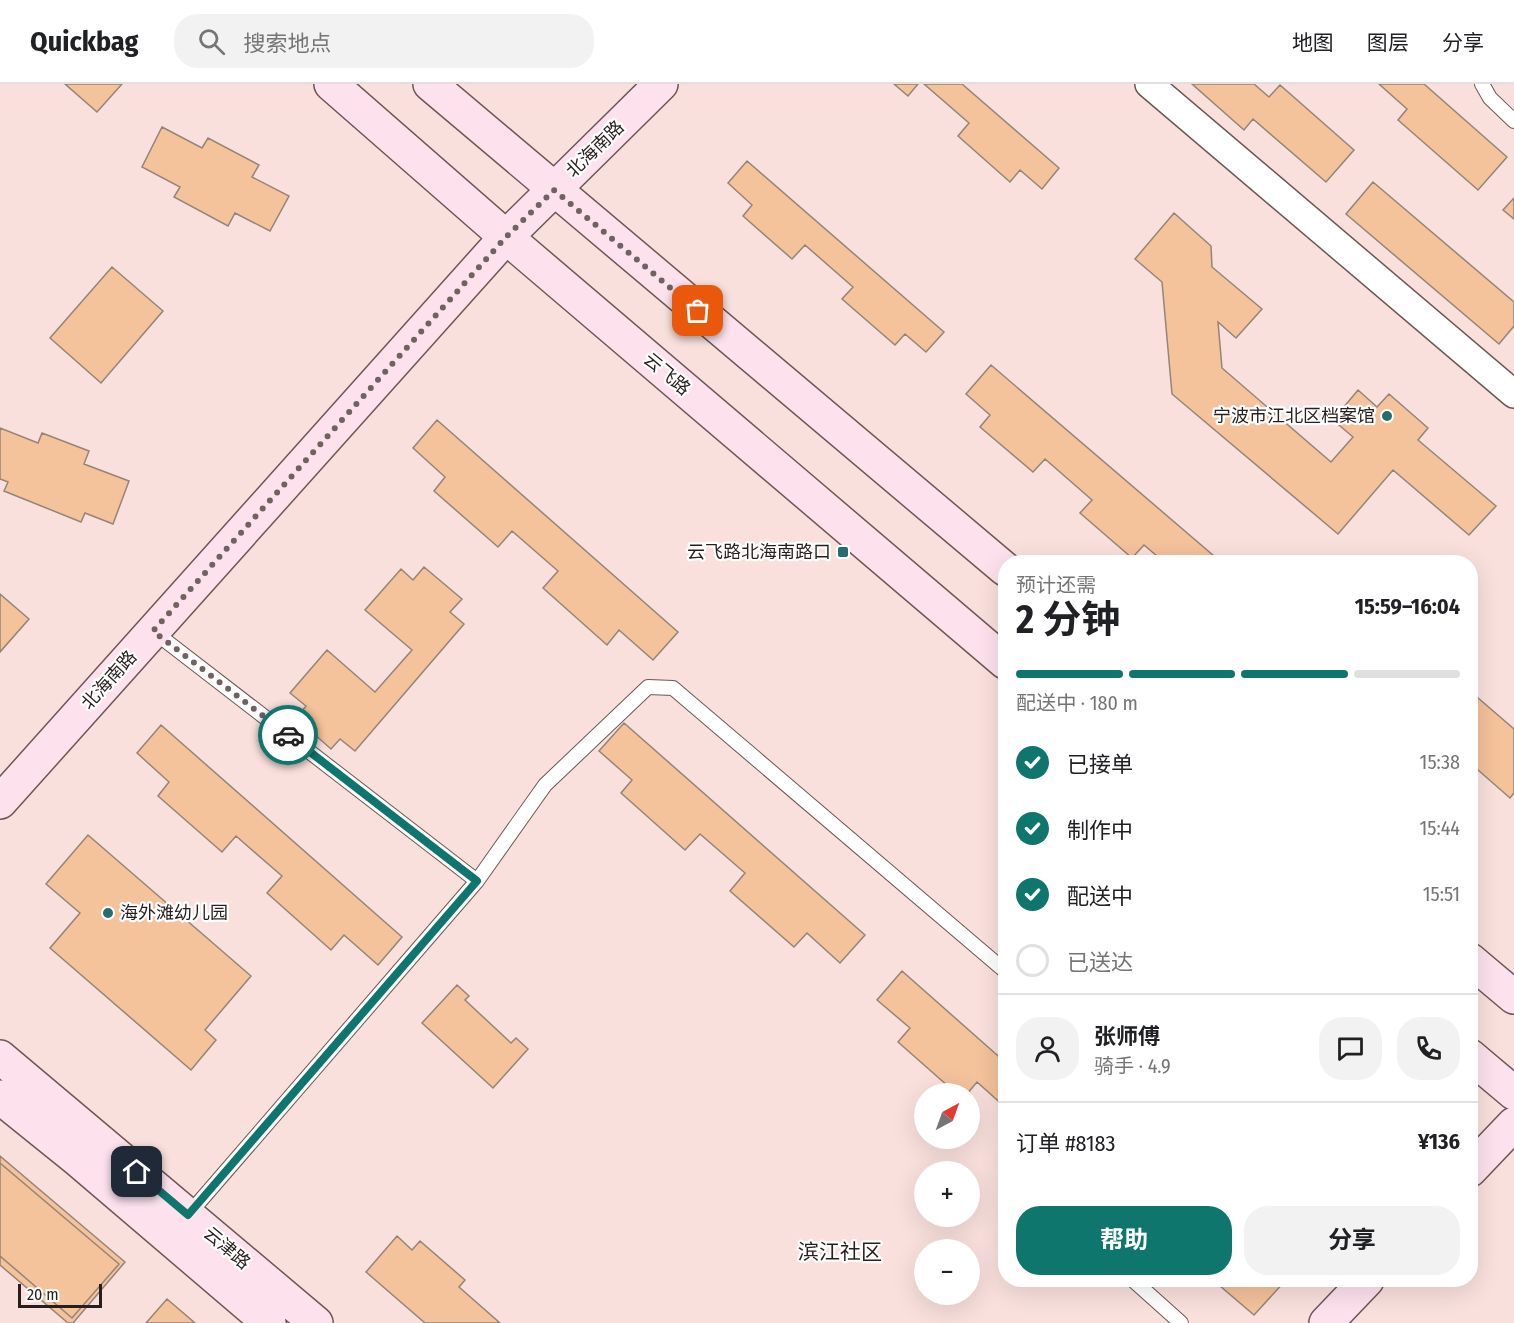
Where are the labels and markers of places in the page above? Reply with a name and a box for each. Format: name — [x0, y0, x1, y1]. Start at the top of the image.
pin — [672, 285, 723, 336]
place label: 宁波市江北区档案馆 — [1213, 405, 1375, 427]
marker: 宁波市江北区档案馆 — [1380, 409, 1394, 423]
place label: 云飞路北海南路口 — [687, 541, 831, 563]
marker: 云飞路北海南路口 — [836, 545, 850, 559]
place label: 海外滩幼儿园 — [120, 902, 228, 924]
marker: 海外滩幼儿园 — [101, 906, 115, 920]
pin — [111, 1146, 162, 1197]

